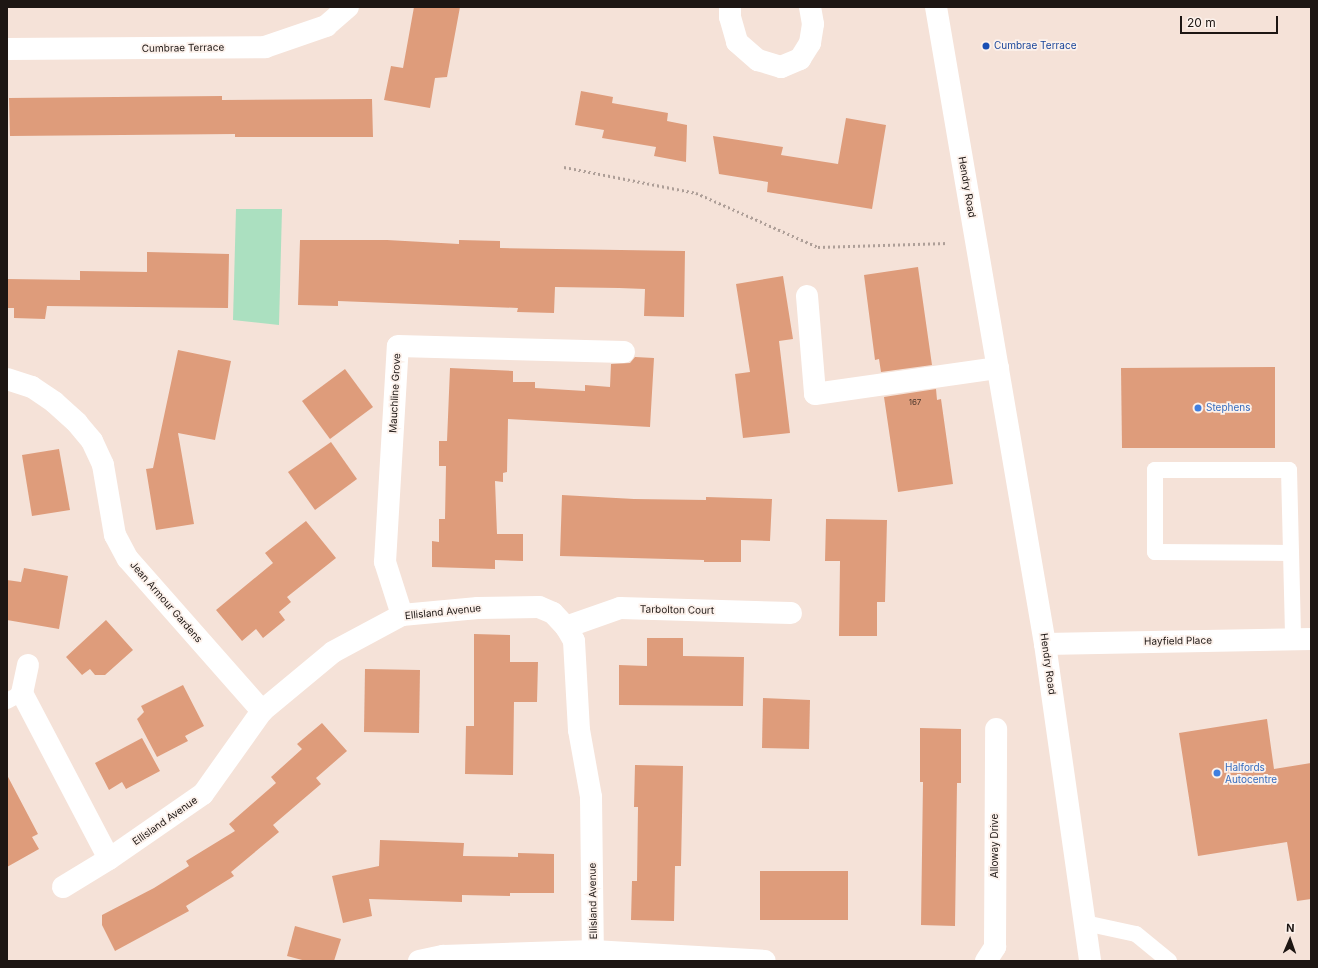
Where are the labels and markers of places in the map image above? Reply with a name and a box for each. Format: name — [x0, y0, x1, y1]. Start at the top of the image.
place label: Cumbrae Terrace — [994, 40, 1076, 52]
marker: Cumbrae Terrace — [981, 41, 991, 51]
place label: Stephens — [1206, 402, 1250, 414]
marker: Stephens — [1193, 403, 1203, 413]
place label: Halfords Autocentre — [1225, 761, 1277, 784]
marker: Halfords Autocentre — [1212, 768, 1222, 778]

